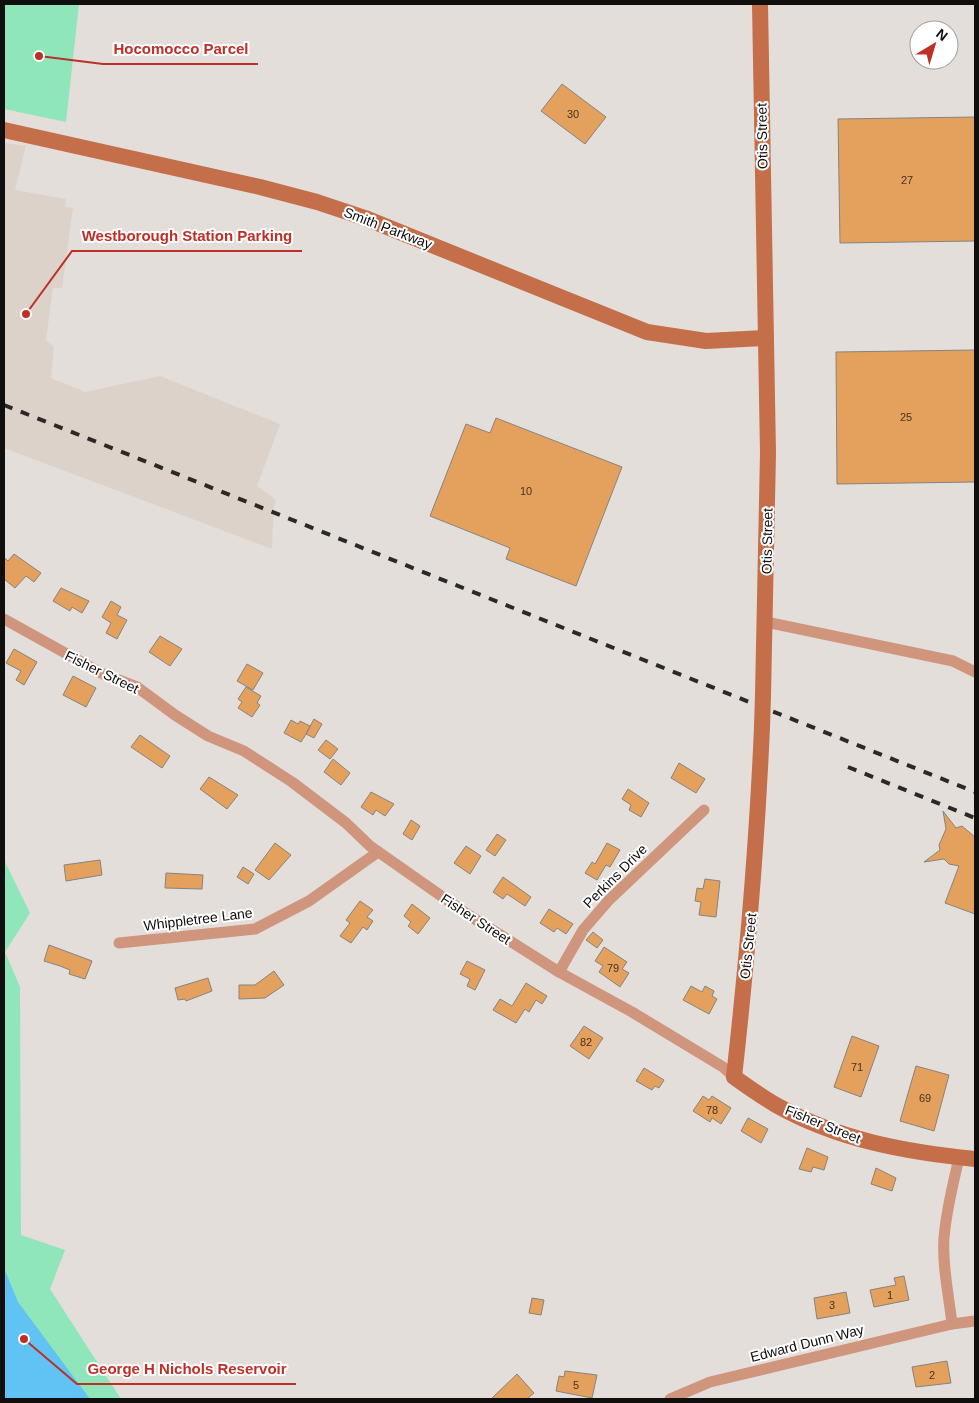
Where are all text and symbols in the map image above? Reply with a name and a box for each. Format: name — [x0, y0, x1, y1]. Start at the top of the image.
north arrow — [909, 20, 959, 70]
text: N — [933, 25, 951, 44]
callout: Hocomocco Parcel — [103, 34, 258, 64]
text: Hocomocco Parcel — [113, 40, 249, 57]
street label: Otis Street — [753, 103, 771, 169]
house number: 30 — [567, 108, 579, 120]
house number: 27 — [901, 174, 913, 186]
street label: Smith Parkway — [342, 204, 434, 252]
callout: Westborough Station Parking — [72, 221, 302, 251]
text: Westborough Station Parking — [82, 227, 292, 244]
house number: 25 — [900, 411, 912, 423]
house number: 10 — [520, 485, 532, 497]
street label: Otis Street — [758, 508, 776, 574]
street label: Fisher Street — [62, 647, 142, 697]
street label: Perkins Drive — [580, 841, 650, 911]
street label: Fisher Street — [438, 890, 514, 948]
street label: Whippletree Lane — [143, 904, 254, 934]
street label: Otis Street — [737, 912, 759, 980]
house number: 79 — [607, 962, 619, 974]
house number: 82 — [580, 1036, 592, 1048]
house number: 71 — [851, 1061, 863, 1073]
house number: 69 — [919, 1092, 931, 1104]
street label: Fisher Street — [783, 1102, 863, 1146]
house number: 78 — [706, 1104, 718, 1116]
house number: 1 — [887, 1289, 893, 1301]
house number: 3 — [829, 1299, 835, 1311]
street label: Edward Dunn Way — [749, 1321, 865, 1365]
callout: George H Nichols Reservoir — [77, 1354, 296, 1384]
text: George H Nichols Reservoir — [87, 1360, 287, 1377]
house number: 2 — [929, 1369, 935, 1381]
house number: 5 — [573, 1379, 579, 1391]

